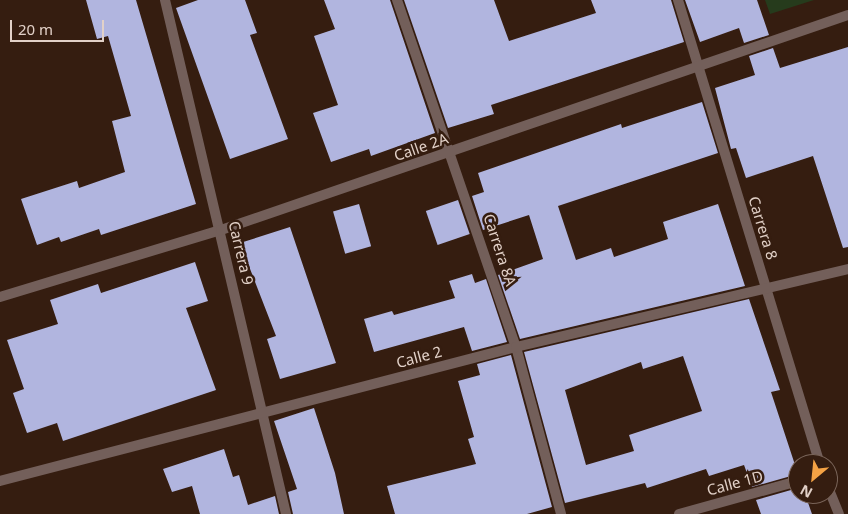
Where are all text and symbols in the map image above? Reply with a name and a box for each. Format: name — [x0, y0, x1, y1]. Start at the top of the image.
scale bar — [12, 10, 106, 42]
text: 20 m — [18, 19, 53, 39]
street label: Calle 2A — [392, 129, 450, 165]
street label: Carrera 8 — [745, 194, 781, 262]
street label: Carrera 8A — [480, 212, 520, 288]
street label: Carrera 9 — [225, 219, 257, 287]
street label: Calle 2 — [394, 342, 444, 372]
north arrow — [788, 454, 838, 504]
street label: Calle 1D — [705, 467, 765, 499]
text: N — [797, 481, 816, 503]

